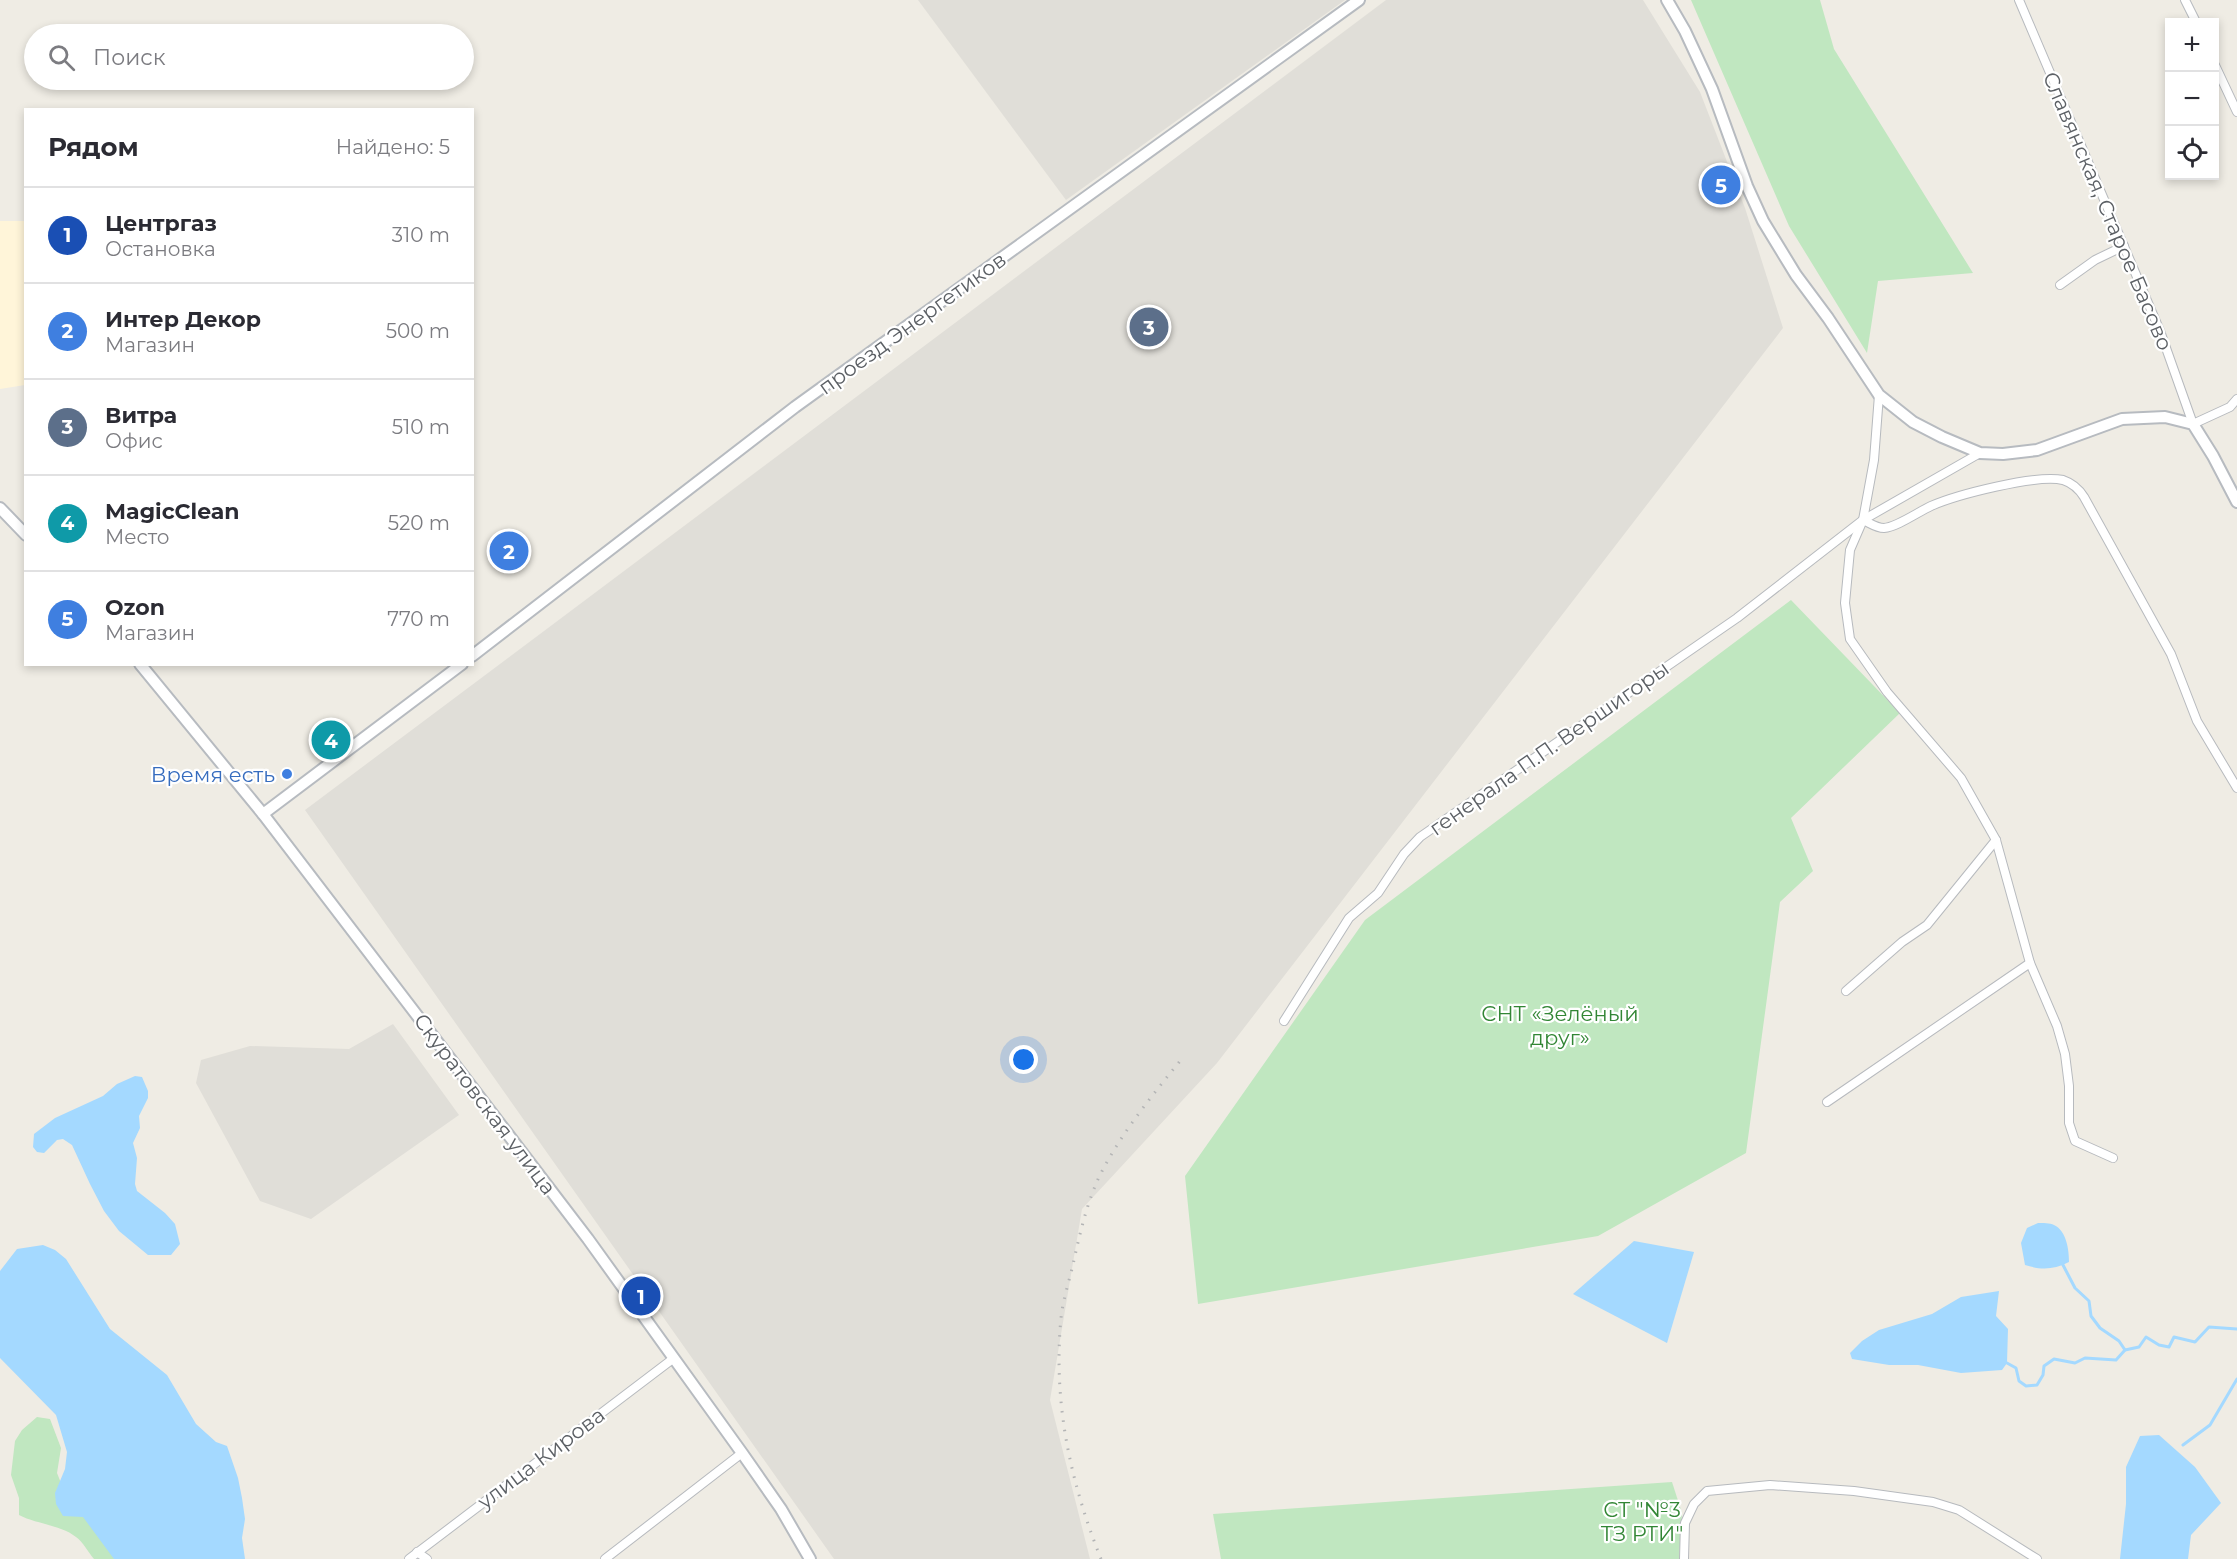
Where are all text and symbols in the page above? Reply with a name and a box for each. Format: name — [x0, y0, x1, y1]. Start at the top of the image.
map controls — [2165, 18, 2219, 180]
button: + — [2165, 18, 2219, 72]
search box — [24, 24, 474, 90]
icon: search — [45, 41, 78, 74]
text: Поиск — [93, 44, 165, 71]
street label: Славянская, Старое Басово — [2038, 68, 2178, 354]
button: − — [2165, 72, 2219, 126]
button: locate — [2165, 126, 2219, 180]
text: Рядом — [48, 131, 139, 163]
text: Найдено: 5 — [336, 135, 450, 159]
pin: 5 — [1702, 162, 1740, 207]
text: Центргаз — [105, 210, 217, 237]
text: 1 — [64, 223, 71, 247]
text: 310 m — [392, 223, 450, 247]
text: Остановка — [105, 237, 216, 261]
street label: проезд Энергетиков — [813, 246, 1011, 400]
pin: 3 — [1130, 304, 1168, 350]
text: Интер Декор — [105, 306, 261, 333]
text: 2 — [62, 319, 73, 343]
text: 500 m — [386, 319, 450, 343]
text: Магазин — [105, 333, 195, 357]
text: Витра — [105, 402, 177, 429]
text: 3 — [62, 415, 73, 439]
text: 510 m — [392, 415, 450, 439]
text: Офис — [105, 429, 163, 453]
text: MagicClean — [105, 498, 240, 525]
text: 4 — [61, 511, 74, 535]
text: 520 m — [388, 511, 450, 535]
text: Место — [105, 525, 169, 549]
pin: 2 — [490, 528, 528, 574]
text: Ozon — [105, 594, 165, 621]
text: 5 — [62, 607, 73, 631]
text: 770 m — [387, 607, 450, 631]
text: Магазин — [105, 621, 195, 645]
street label: генерала П.П. Вершигоры — [1424, 655, 1674, 841]
pin: 4 — [312, 718, 350, 762]
place label: Время есть — [151, 762, 275, 787]
marker: Время есть — [280, 767, 294, 781]
park label: СНТ «Зелёный друг» — [1481, 1001, 1639, 1050]
street label: Скуратовская улица — [409, 1008, 561, 1200]
your location — [1009, 1045, 1038, 1074]
pin: 1 — [622, 1274, 660, 1318]
street label: улица Кирова — [472, 1402, 610, 1515]
park label: СТ "№3 ТЗ РТИ" — [1601, 1497, 1683, 1546]

